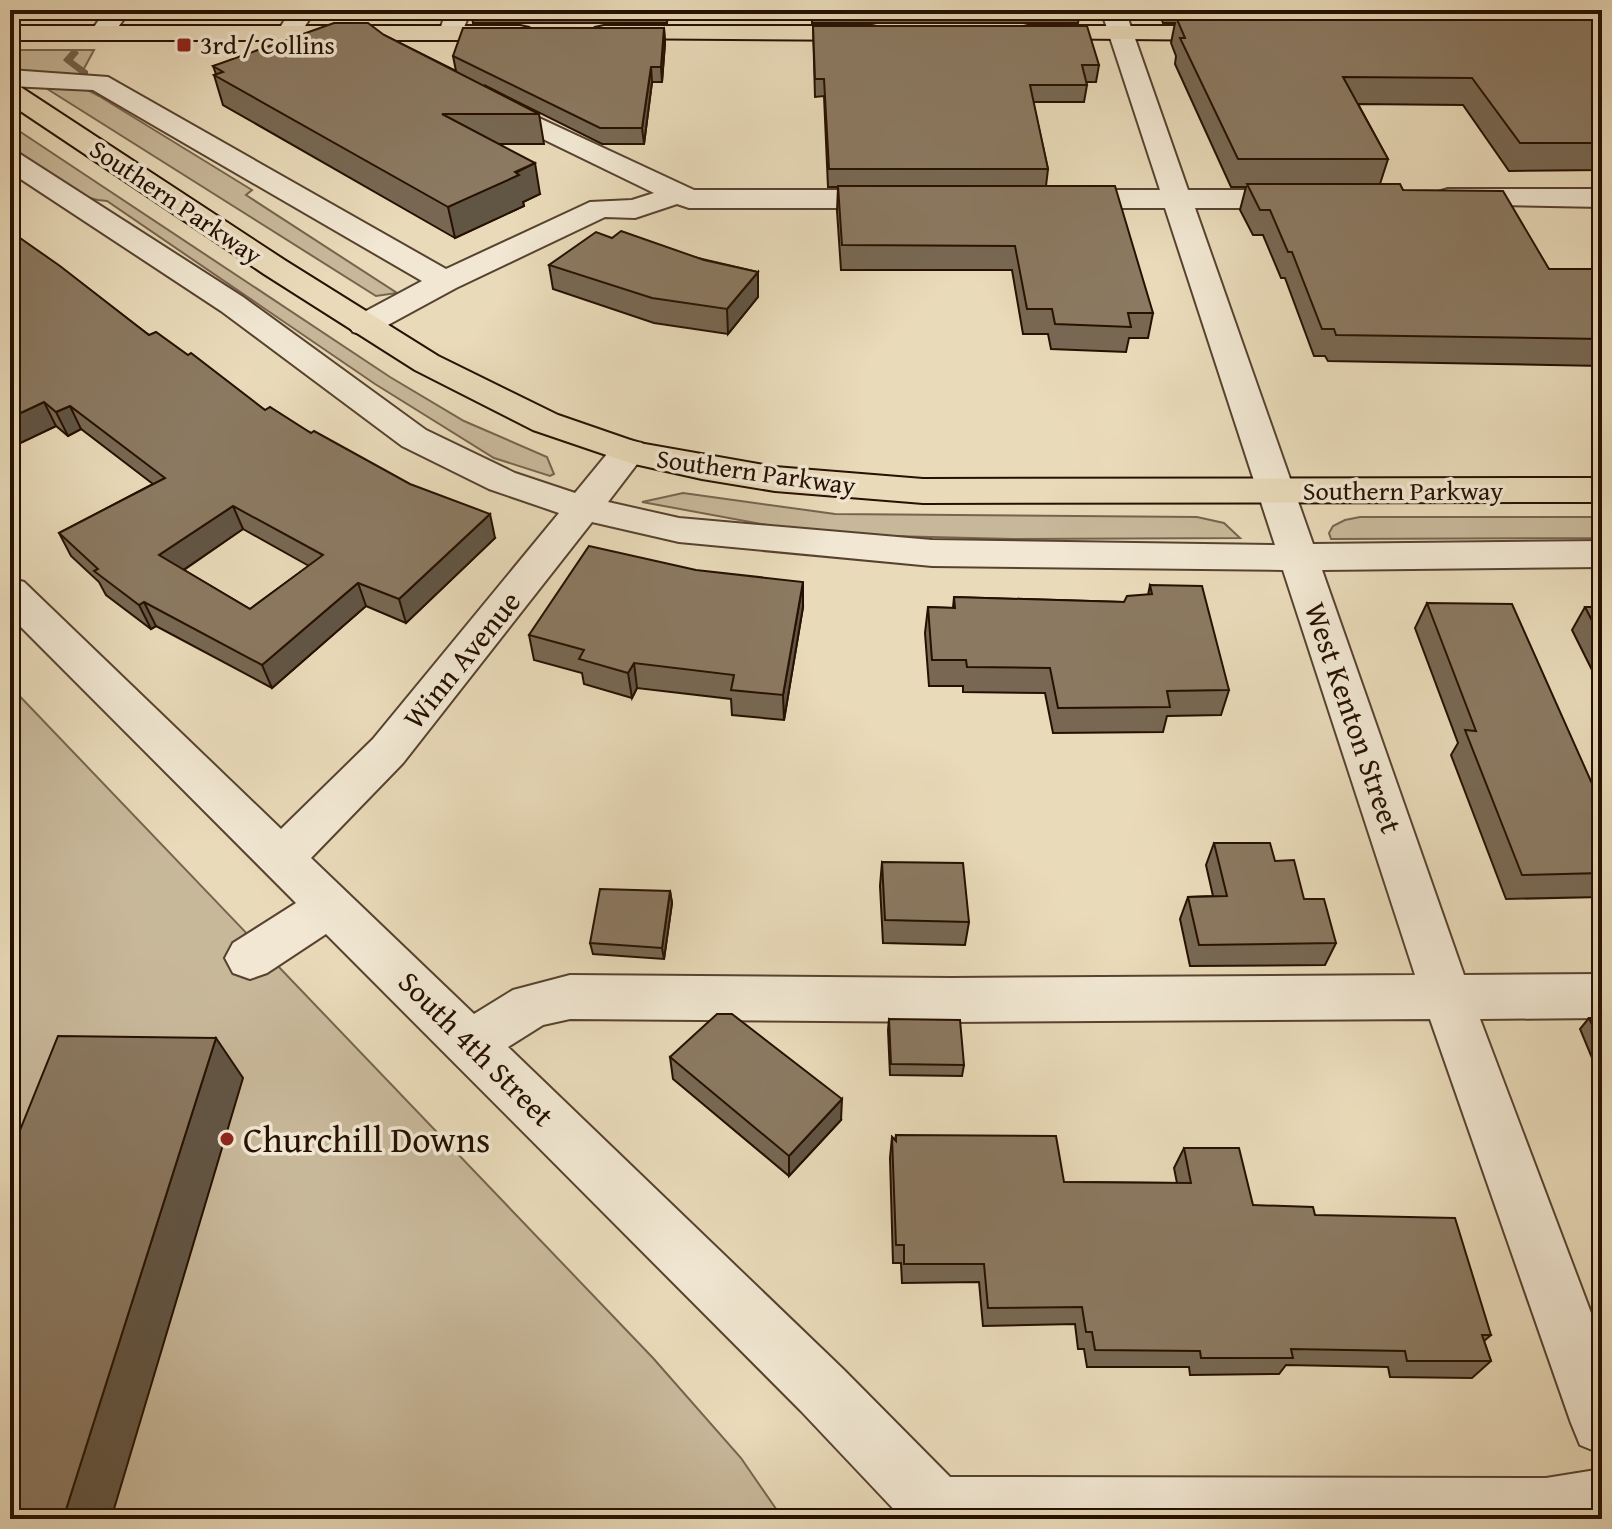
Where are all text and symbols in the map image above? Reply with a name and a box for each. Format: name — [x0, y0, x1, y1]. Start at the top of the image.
place label: 3rd / Collins — [200, 25, 335, 64]
marker: 3rd / Collins — [175, 36, 193, 54]
street label: Southern Parkway — [82, 129, 270, 274]
street label: Southern Parkway — [654, 438, 858, 505]
street label: Southern Parkway — [1303, 471, 1503, 510]
street label: Winn Avenue — [392, 581, 531, 738]
street label: West Kenton Street — [1294, 596, 1414, 839]
street label: South 4th Street — [389, 960, 565, 1136]
place label: Churchill Downs — [243, 1112, 490, 1165]
marker: Churchill Downs — [218, 1130, 236, 1148]

